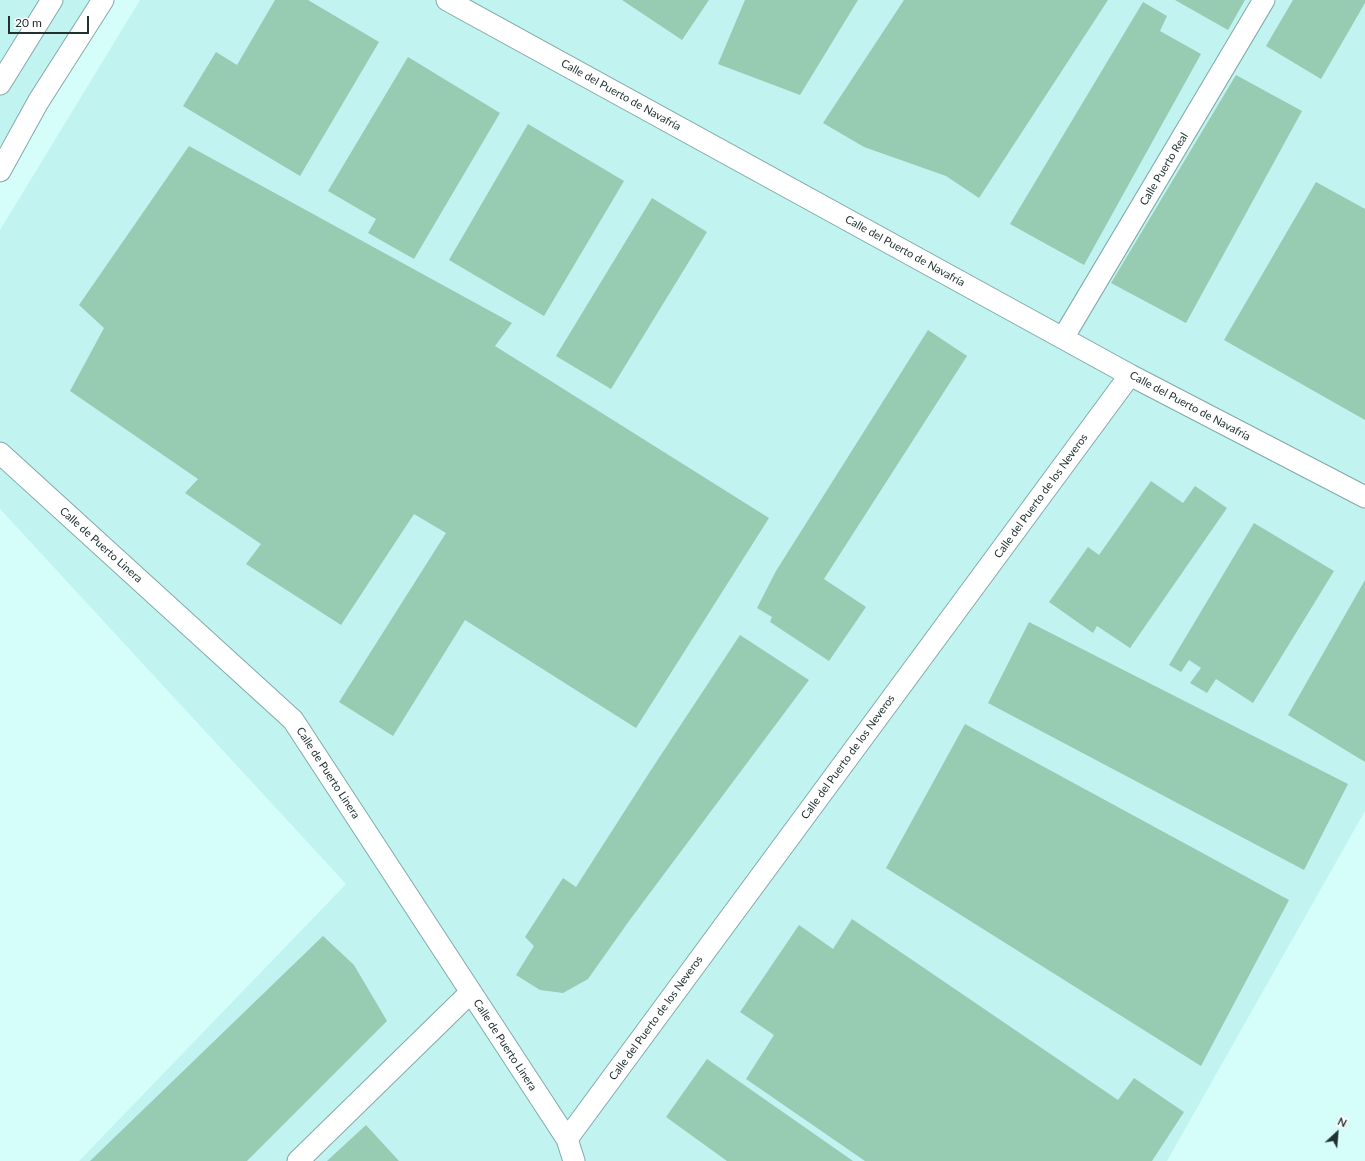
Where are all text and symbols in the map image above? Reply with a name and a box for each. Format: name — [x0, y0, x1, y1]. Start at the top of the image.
scale bar — [10, 8, 91, 34]
text: 20 m — [15, 15, 42, 30]
street label: Calle del Puerto de Navafría — [559, 57, 683, 133]
street label: Calle Puerto Real — [1137, 130, 1191, 208]
street label: Calle del Puerto de Navafría — [843, 213, 967, 289]
street label: Calle del Puerto de Navafría — [1127, 369, 1253, 443]
street label: Calle del Puerto de los Neveros — [991, 431, 1091, 561]
street label: Calle de Puerto Linera — [57, 504, 145, 586]
street label: Calle del Puerto de los Neveros — [798, 692, 898, 822]
street label: Calle de Puerto Linera — [293, 725, 363, 821]
street label: Calle del Puerto de los Neveros — [606, 953, 706, 1083]
street label: Calle de Puerto Linera — [470, 997, 540, 1093]
north arrow — [1317, 1113, 1357, 1153]
text: N — [1336, 1114, 1349, 1129]

